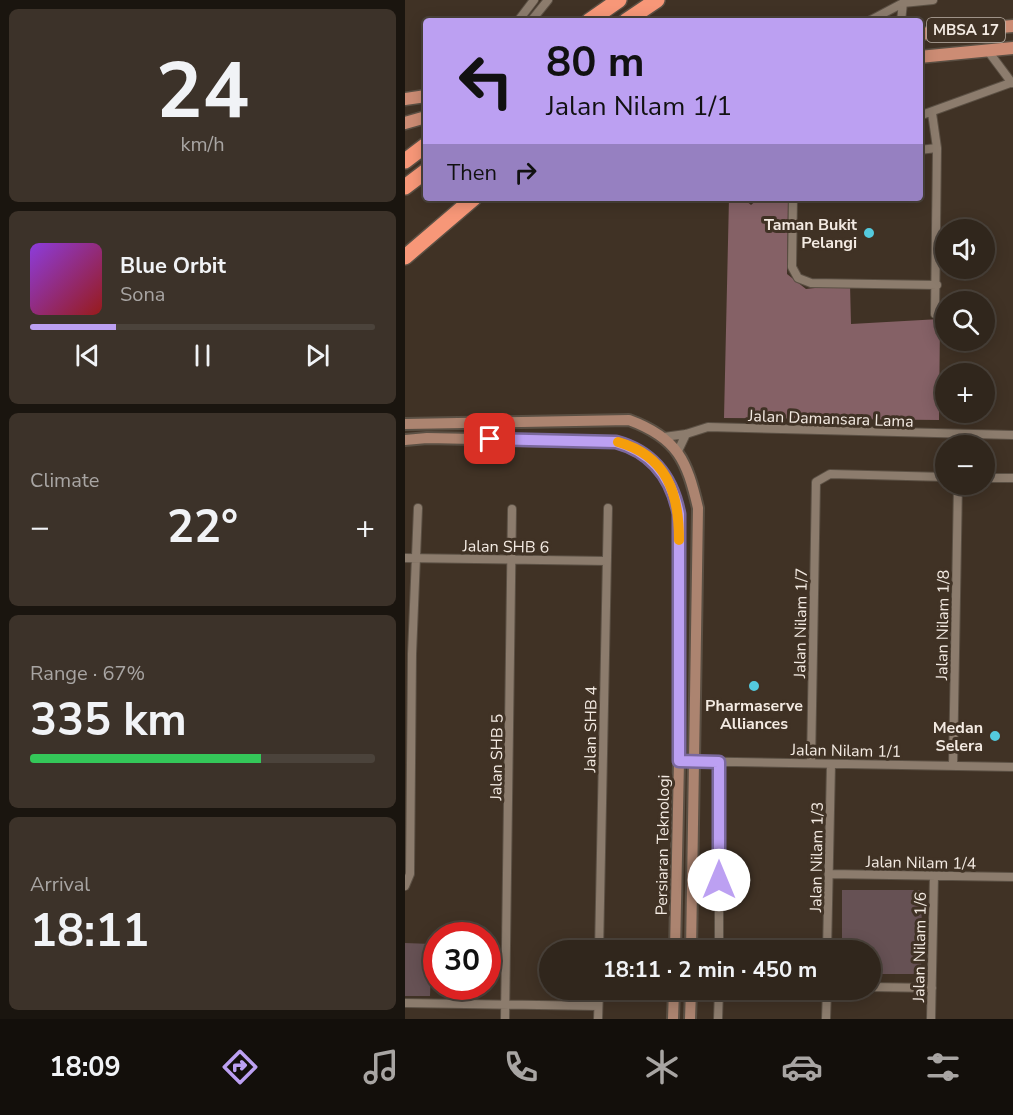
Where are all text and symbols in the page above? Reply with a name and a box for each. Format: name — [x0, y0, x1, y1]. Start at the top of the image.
road number: MBSA 17 — [927, 18, 1005, 42]
text: 80 m — [546, 34, 645, 91]
text: 24 — [156, 38, 249, 145]
icon: left — [447, 42, 525, 120]
text: Jalan Nilam 1/1 — [546, 88, 732, 125]
text: km/h — [180, 131, 225, 158]
icon: right — [509, 156, 542, 189]
text: Then — [447, 158, 497, 188]
place label: Taman Bukit Pelangi — [764, 214, 858, 254]
map controls — [935, 219, 995, 495]
button: sound — [935, 219, 995, 279]
marker: Taman Bukit Pelangi — [862, 226, 876, 240]
text: Blue Orbit — [120, 251, 226, 281]
text: Sona — [120, 281, 165, 308]
button: search — [935, 291, 995, 351]
icon: previous — [71, 339, 104, 372]
icon: pause — [186, 339, 219, 372]
icon: next — [301, 339, 334, 372]
button: + — [935, 363, 995, 423]
street label: Jalan Damansara Lama — [747, 405, 914, 433]
pin — [464, 413, 515, 464]
icon: arrive — [473, 422, 506, 455]
button: − — [935, 435, 995, 495]
text: Climate — [30, 467, 99, 494]
text: 22° — [167, 497, 238, 558]
text: − — [30, 505, 50, 550]
text: + — [355, 505, 375, 550]
street label: Jalan SHB 6 — [461, 535, 549, 559]
street label: Jalan Nilam 1/7 — [789, 568, 813, 679]
street label: Jalan Nilam 1/8 — [931, 570, 955, 681]
text: Range · 67% — [30, 660, 145, 687]
marker: Pharmaserve Alliances — [747, 679, 761, 693]
street label: Jalan SHB 4 — [579, 685, 603, 774]
text: 335 km — [30, 690, 187, 751]
place label: Pharmaserve Alliances — [705, 695, 803, 735]
street label: Jalan SHB 5 — [485, 714, 509, 802]
place label: Medan Selera — [933, 717, 983, 757]
marker: Medan Selera — [988, 729, 1002, 743]
street label: Jalan Nilam 1/1 — [790, 739, 901, 763]
street label: Persiaran Teknologi — [651, 774, 675, 916]
street label: Jalan Nilam 1/3 — [805, 802, 829, 913]
position arrow — [687, 848, 751, 912]
street label: Jalan Nilam 1/4 — [865, 851, 977, 875]
text: Arrival — [30, 871, 90, 898]
street label: Jalan Nilam 1/6 — [908, 892, 932, 1003]
text: 18:11 — [30, 901, 149, 962]
speed limit sign: 30 — [423, 922, 501, 1000]
text: 18:11 · 2 min · 450 m — [603, 955, 817, 985]
icon: directions — [219, 1046, 261, 1088]
icon: music — [360, 1046, 402, 1088]
icon: phone — [500, 1046, 542, 1088]
icon: climate — [641, 1046, 683, 1088]
icon: car — [781, 1046, 823, 1088]
icon: filters — [922, 1046, 964, 1088]
text: 18:09 — [49, 1049, 121, 1086]

